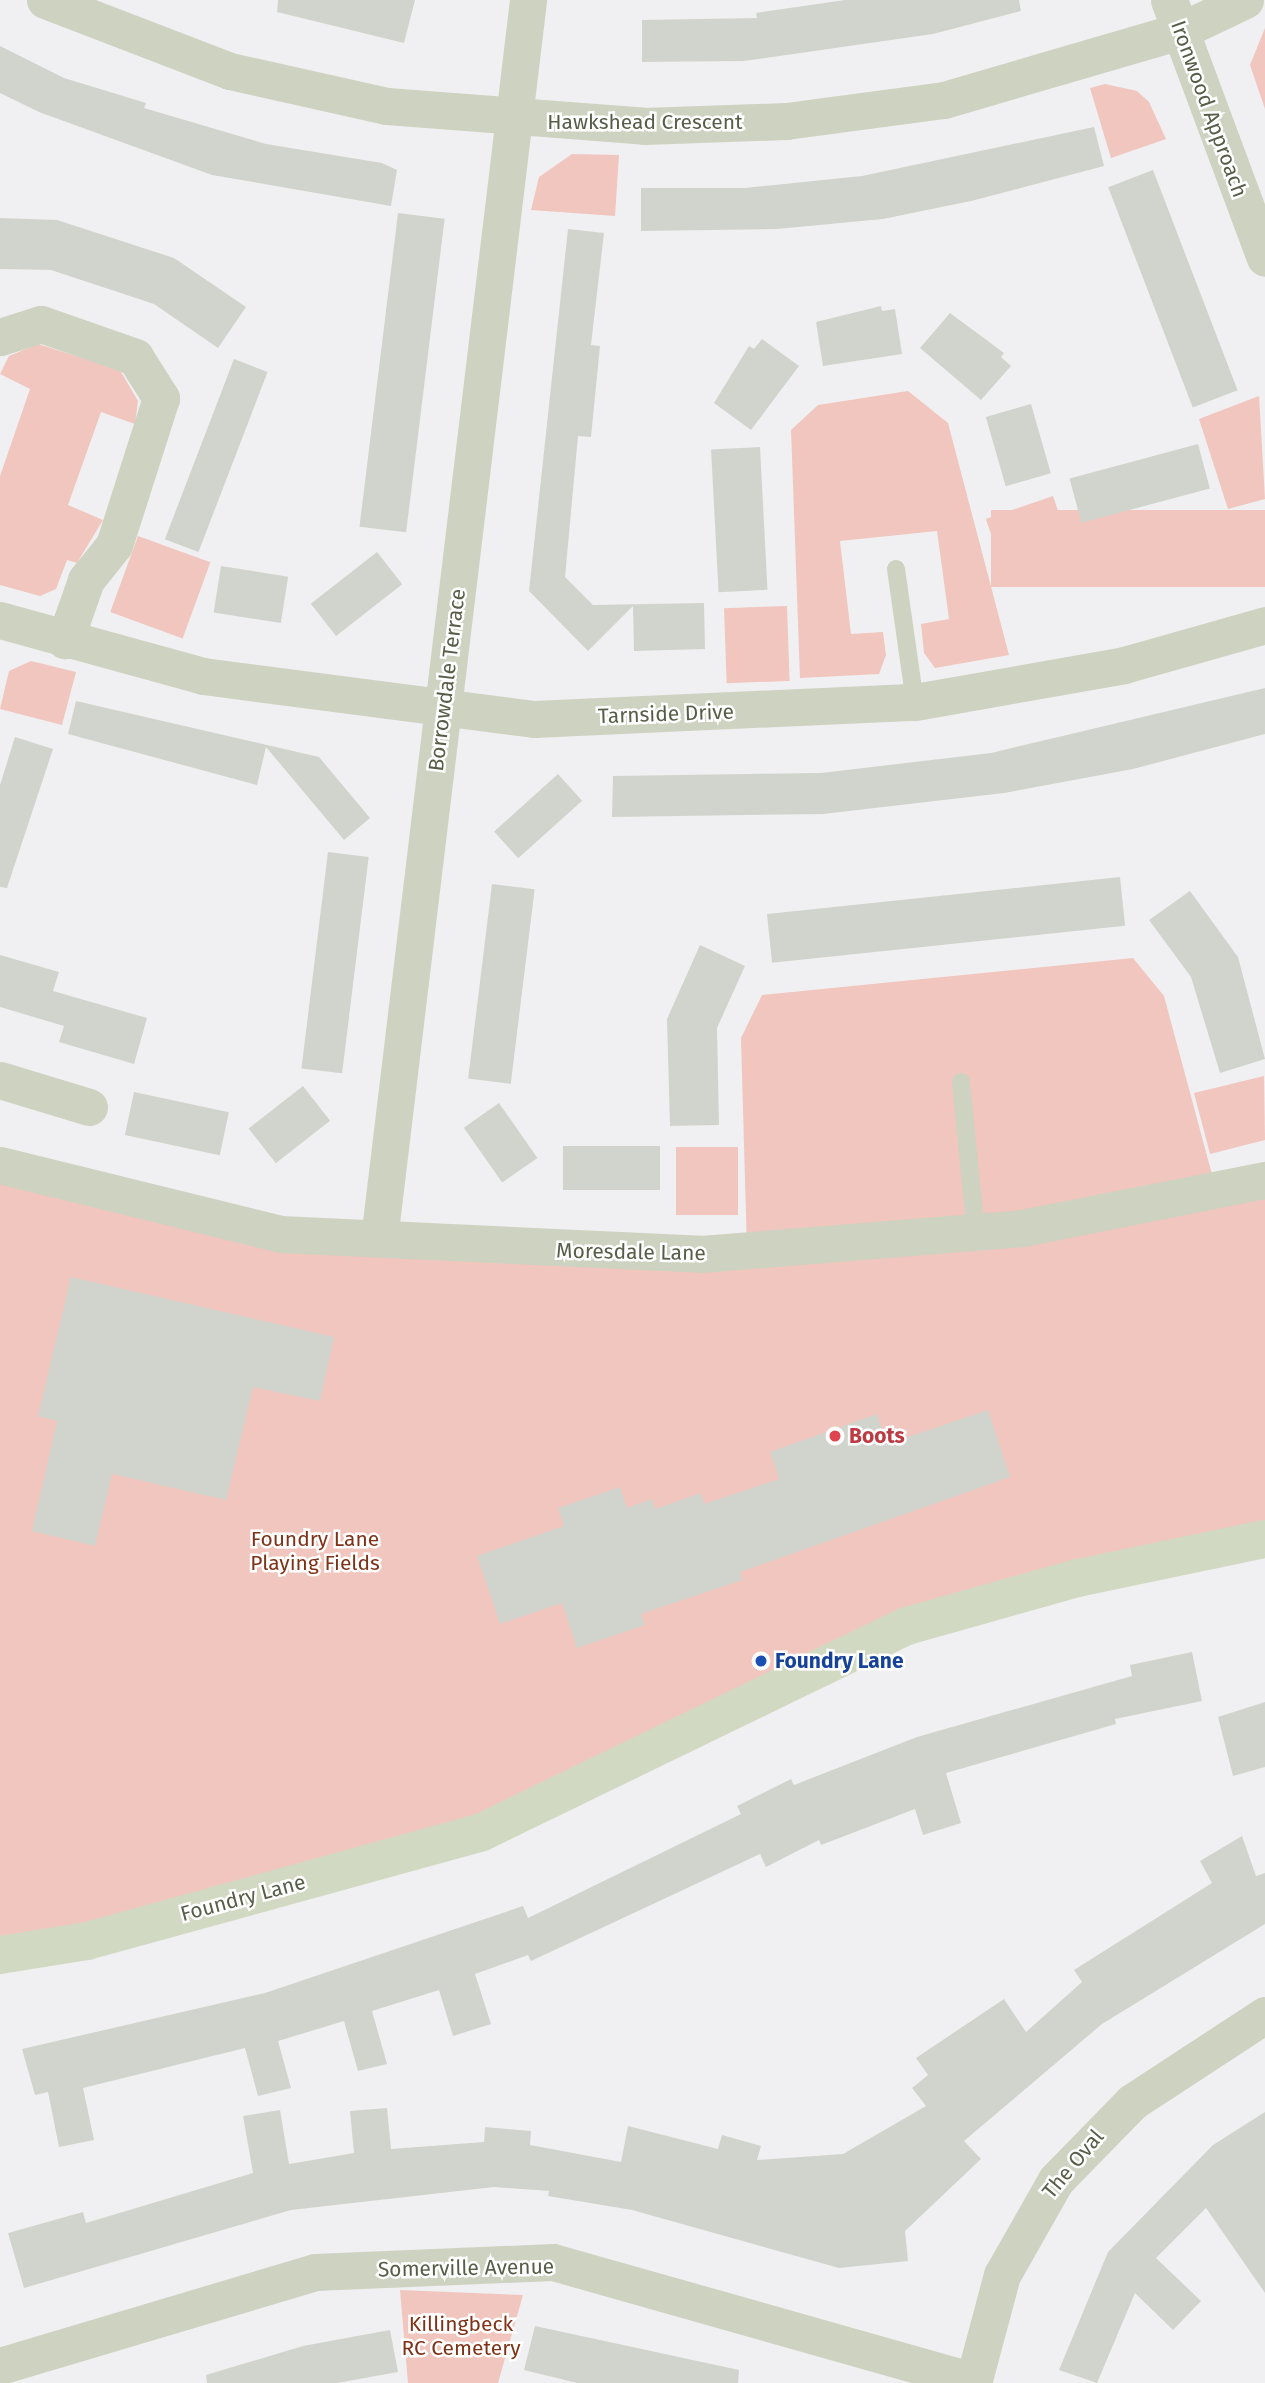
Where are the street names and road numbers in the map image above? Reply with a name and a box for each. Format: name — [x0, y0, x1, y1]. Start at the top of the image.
street label: Ironwood Approach — [1165, 17, 1253, 201]
street label: Hawkshead Crescent — [547, 109, 743, 135]
street label: Borrowdale Terrace — [423, 587, 471, 773]
street label: Tarnside Drive — [598, 699, 734, 729]
street label: Moresdale Lane — [556, 1238, 706, 1266]
street label: Foundry Lane — [178, 1869, 308, 1927]
street label: The Oval — [1037, 2124, 1109, 2204]
street label: Somerville Avenue — [378, 2254, 554, 2282]

